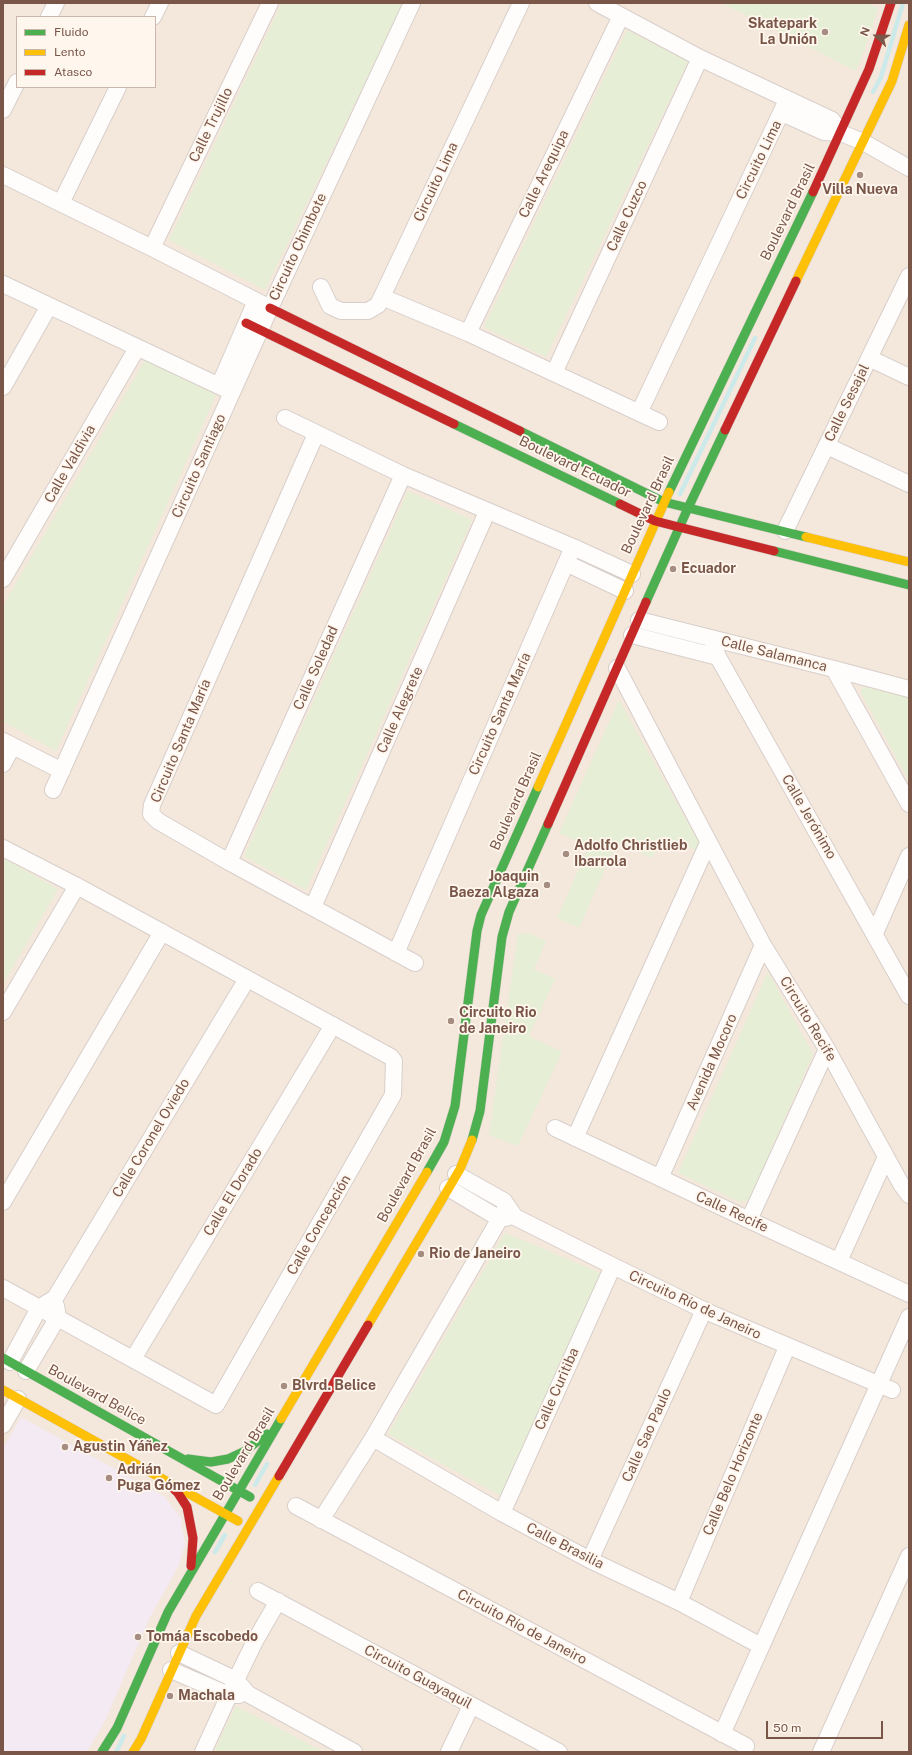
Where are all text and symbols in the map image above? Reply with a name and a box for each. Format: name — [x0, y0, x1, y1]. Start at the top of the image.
legend — [16, 16, 156, 88]
place label: Skatepark La Unión — [748, 16, 817, 48]
north arrow — [856, 16, 896, 56]
text: Fluido — [54, 25, 89, 39]
text: N — [858, 25, 872, 38]
marker: Skatepark La Unión — [820, 27, 830, 37]
text: Lento — [54, 45, 85, 59]
text: Atasco — [54, 65, 92, 79]
street label: Calle Trujillo — [186, 85, 236, 165]
street label: Circuito Lima — [733, 118, 785, 202]
street label: Calle Arequipa — [515, 127, 573, 221]
street label: Circuito Lima — [410, 140, 462, 224]
street label: Boulevard Brasil — [757, 161, 819, 263]
marker: Villa Nueva — [855, 170, 865, 180]
street label: Calle Cuzco — [603, 178, 651, 254]
place label: Villa Nueva — [822, 182, 898, 198]
street label: Circuito Chimbote — [266, 190, 330, 304]
street label: Calle Sesajal — [821, 361, 873, 445]
street label: Circuito Santiago — [168, 411, 230, 521]
street label: Calle Valdivia — [41, 422, 99, 506]
street label: Boulevard Ecuador — [516, 433, 634, 501]
street label: Boulevard Brasil — [618, 453, 678, 557]
place label: Ecuador — [681, 561, 736, 577]
marker: Ecuador — [668, 564, 678, 574]
street label: Calle Soledad — [290, 623, 342, 713]
street label: Calle Salamanca — [719, 633, 829, 675]
street label: Circuito Santa María — [465, 650, 535, 778]
street label: Calle Alegrete — [373, 664, 427, 756]
street label: Circuito Santa María — [147, 677, 215, 805]
street label: Boulevard Brasil — [487, 749, 545, 853]
street label: Calle Jerónimo — [778, 772, 840, 862]
place label: Adolfo Christlieb Ibarrola — [574, 838, 687, 870]
marker: Adolfo Christlieb Ibarrola — [561, 849, 571, 859]
place label: Joaquin Baeza Algaza — [449, 869, 539, 902]
marker: Joaquin Baeza Algaza — [542, 880, 552, 890]
street label: Circuito Recife — [776, 974, 840, 1064]
place label: Circuito Rio de Janeiro — [459, 1005, 537, 1038]
street label: Avenida Mocoro — [683, 1011, 741, 1113]
marker: Circuito Rio de Janeiro — [446, 1016, 456, 1026]
street label: Calle Coronel Oviedo — [109, 1075, 193, 1201]
street label: Boulevard Brasil — [374, 1125, 440, 1225]
street label: Calle El Dorado — [200, 1145, 266, 1239]
street label: Calle Concepción — [283, 1172, 355, 1278]
street label: Calle Recife — [693, 1188, 771, 1236]
place label: Rio de Janeiro — [429, 1246, 521, 1262]
marker: Rio de Janeiro — [416, 1249, 426, 1259]
street label: Circuito Río de Janeiro — [626, 1267, 764, 1343]
street label: Calle Curitiba — [531, 1345, 583, 1433]
street label: Boulevard Belice — [45, 1361, 149, 1429]
place label: Blvrd. Belice — [292, 1378, 376, 1394]
marker: Blvrd. Belice — [279, 1381, 289, 1391]
street label: Calle Sao Paulo — [619, 1385, 675, 1485]
street label: Boulevard Brasil — [209, 1404, 279, 1504]
street label: Calle Belo Horizonte — [699, 1410, 767, 1538]
place label: Agustin Yáñez — [73, 1439, 168, 1455]
marker: Agustin Yáñez — [60, 1442, 70, 1452]
place label: Adrián Puga Gómez — [117, 1462, 200, 1494]
marker: Adrián Puga Gómez — [104, 1473, 114, 1483]
street label: Calle Brasilia — [523, 1519, 607, 1573]
street label: Circuito Río de Janeiro — [454, 1586, 590, 1668]
place label: Tomáa Escobedo — [146, 1629, 258, 1645]
marker: Tomáa Escobedo — [133, 1632, 143, 1642]
street label: Circuito Guayaquil — [361, 1641, 475, 1713]
place label: Machala — [178, 1688, 235, 1704]
marker: Machala — [165, 1691, 175, 1701]
scale bar — [768, 1713, 885, 1739]
text: 50 m — [773, 1721, 801, 1735]

